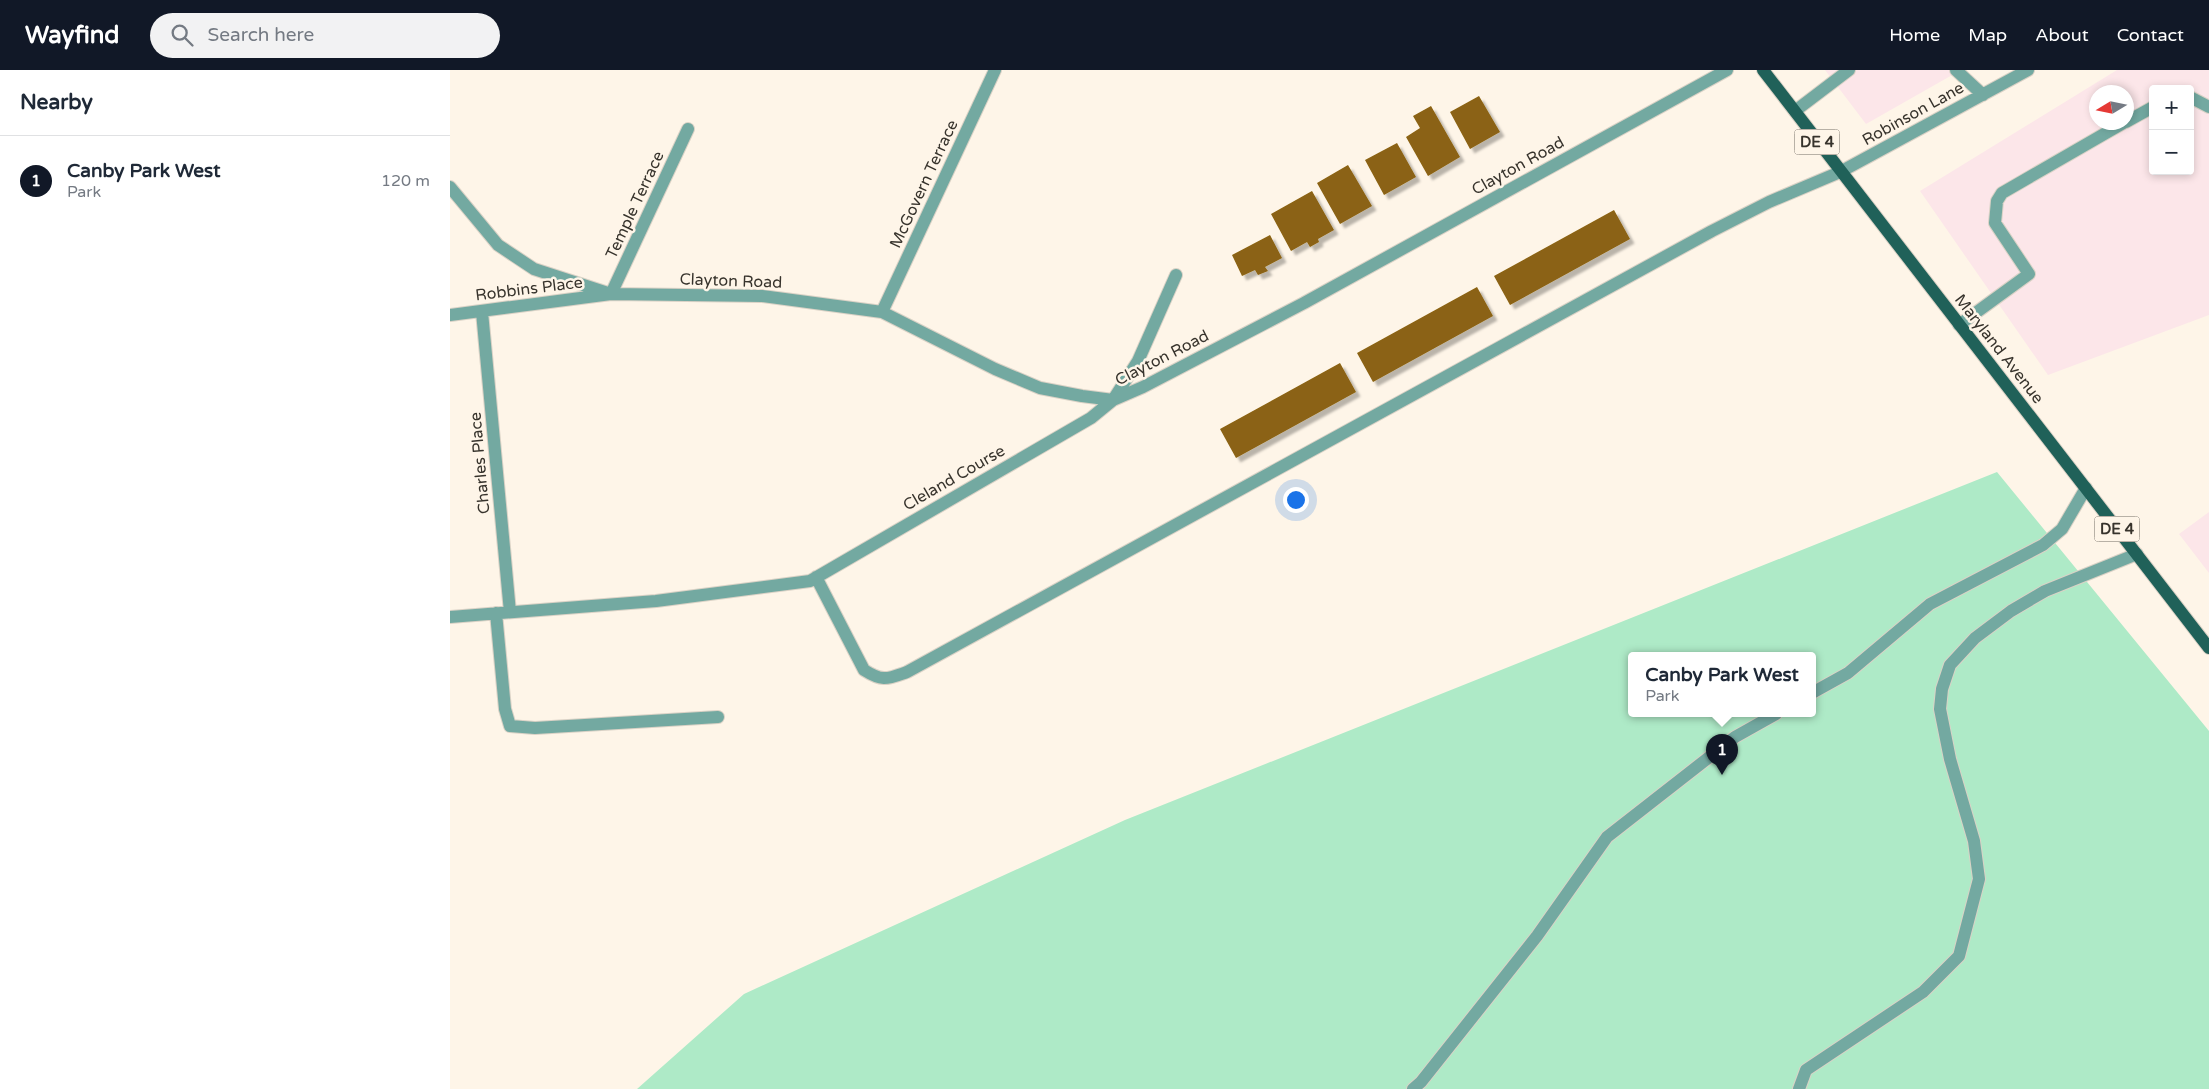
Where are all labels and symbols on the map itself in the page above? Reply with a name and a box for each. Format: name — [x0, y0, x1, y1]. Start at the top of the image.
street label: Robinson Lane — [1859, 78, 1967, 150]
north arrow — [2089, 85, 2134, 130]
street label: McGovern Terrace — [885, 117, 963, 251]
road number: DE 4 — [1794, 130, 1840, 154]
street label: Clayton Road — [1468, 132, 1568, 200]
street label: Temple Terrace — [601, 148, 669, 262]
street label: Clayton Road — [679, 269, 783, 293]
street label: Robbins Place — [474, 272, 584, 306]
street label: Maryland Avenue — [1950, 290, 2048, 408]
street label: Clayton Road — [1112, 326, 1212, 390]
street label: Charles Place — [466, 411, 494, 515]
street label: Cleland Course — [899, 441, 1009, 515]
your location — [1283, 487, 1309, 513]
road number: DE 4 — [2094, 516, 2140, 542]
pin: 1 — [1706, 734, 1738, 775]

